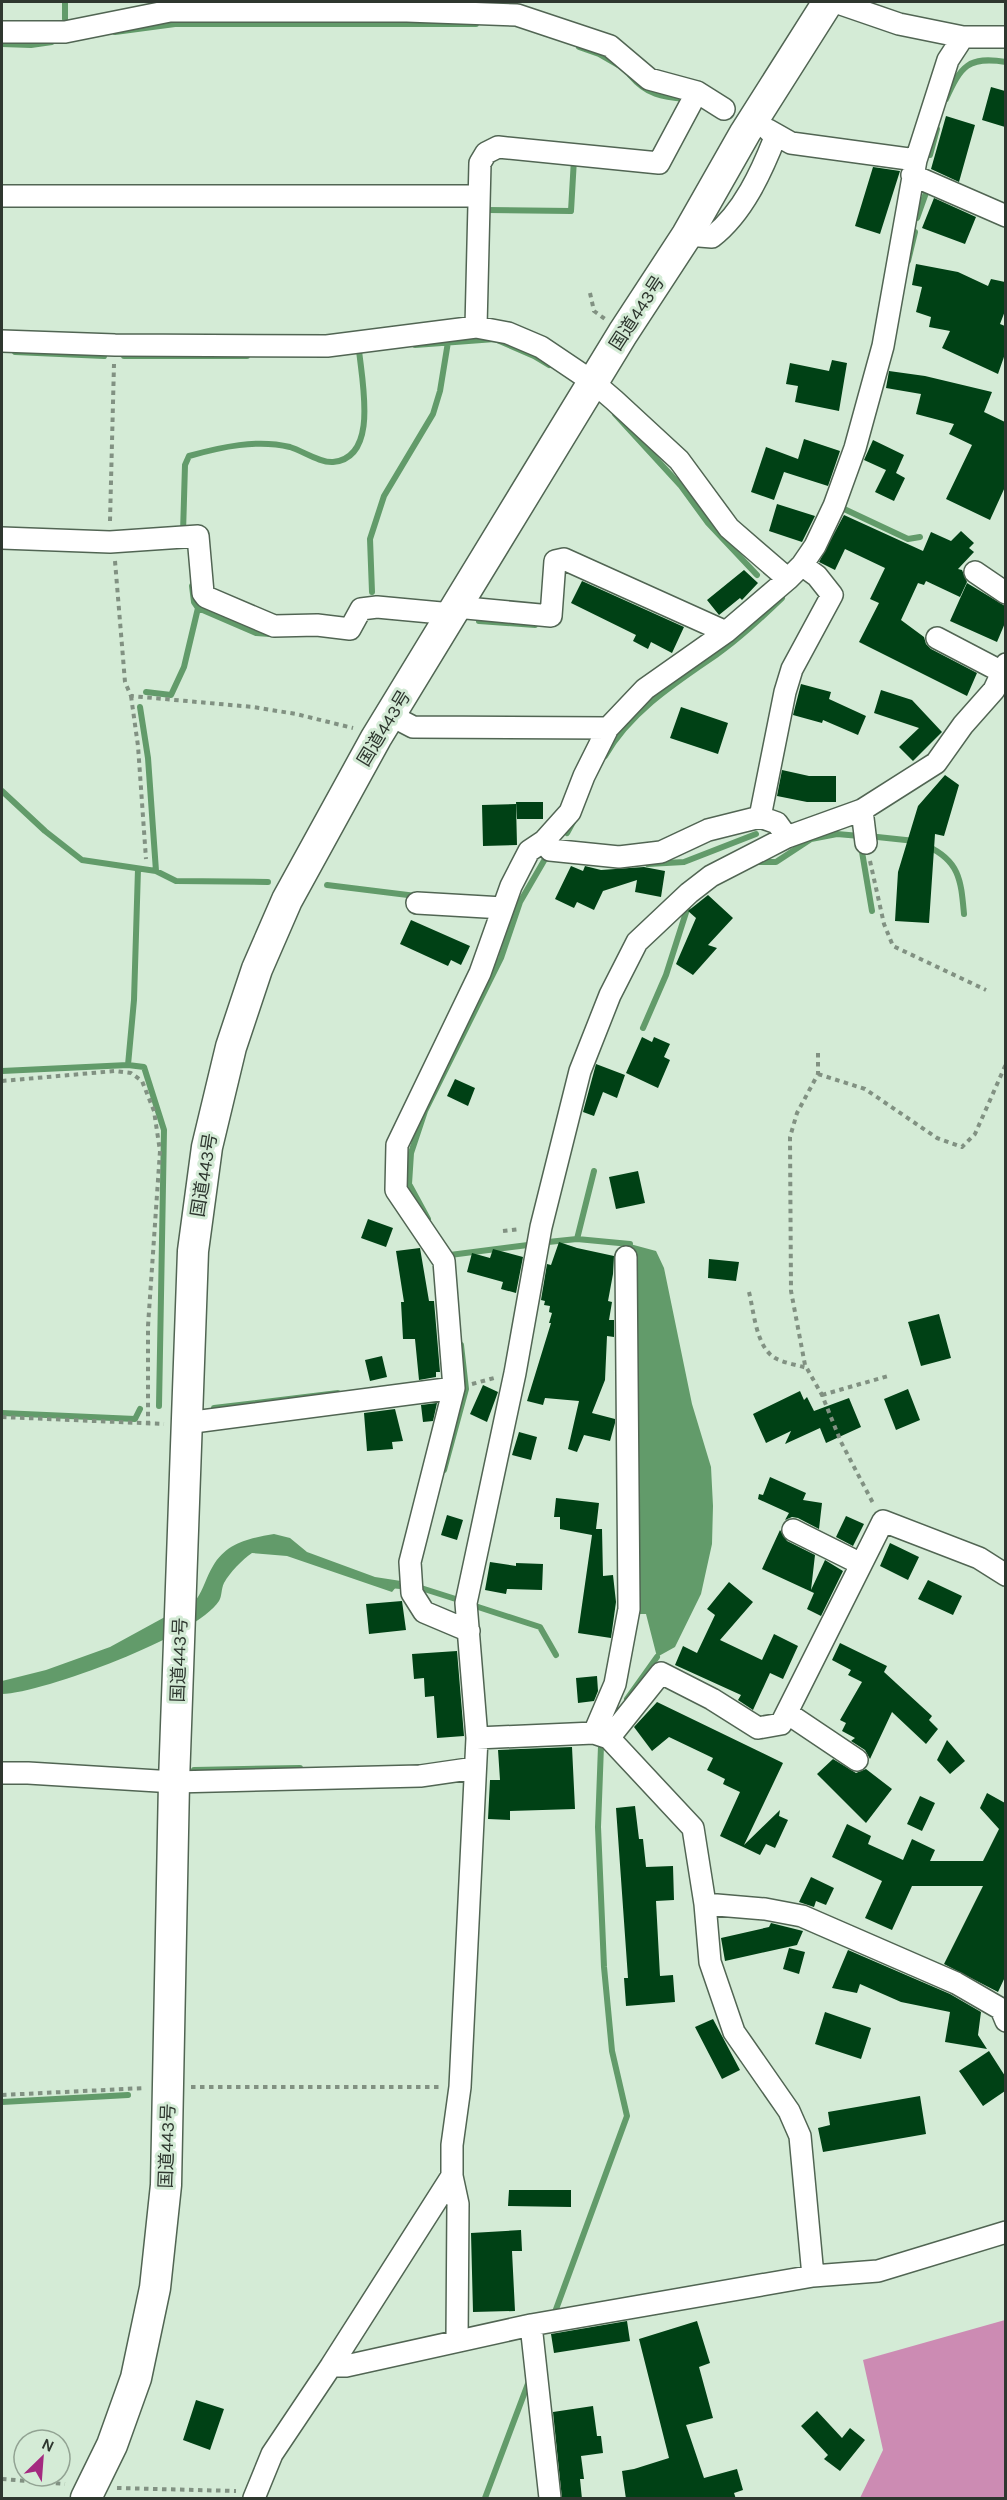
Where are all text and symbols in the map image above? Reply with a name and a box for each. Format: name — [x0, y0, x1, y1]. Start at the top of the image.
street label: 国道443号 — [605, 271, 669, 355]
street label: 国道443号 — [353, 686, 415, 770]
street label: 国道443号 — [187, 1131, 221, 1219]
street label: 国道443号 — [167, 1617, 191, 1703]
street label: 国道443号 — [155, 2103, 179, 2189]
north arrow — [12, 2428, 72, 2488]
text: N — [39, 2434, 57, 2456]

